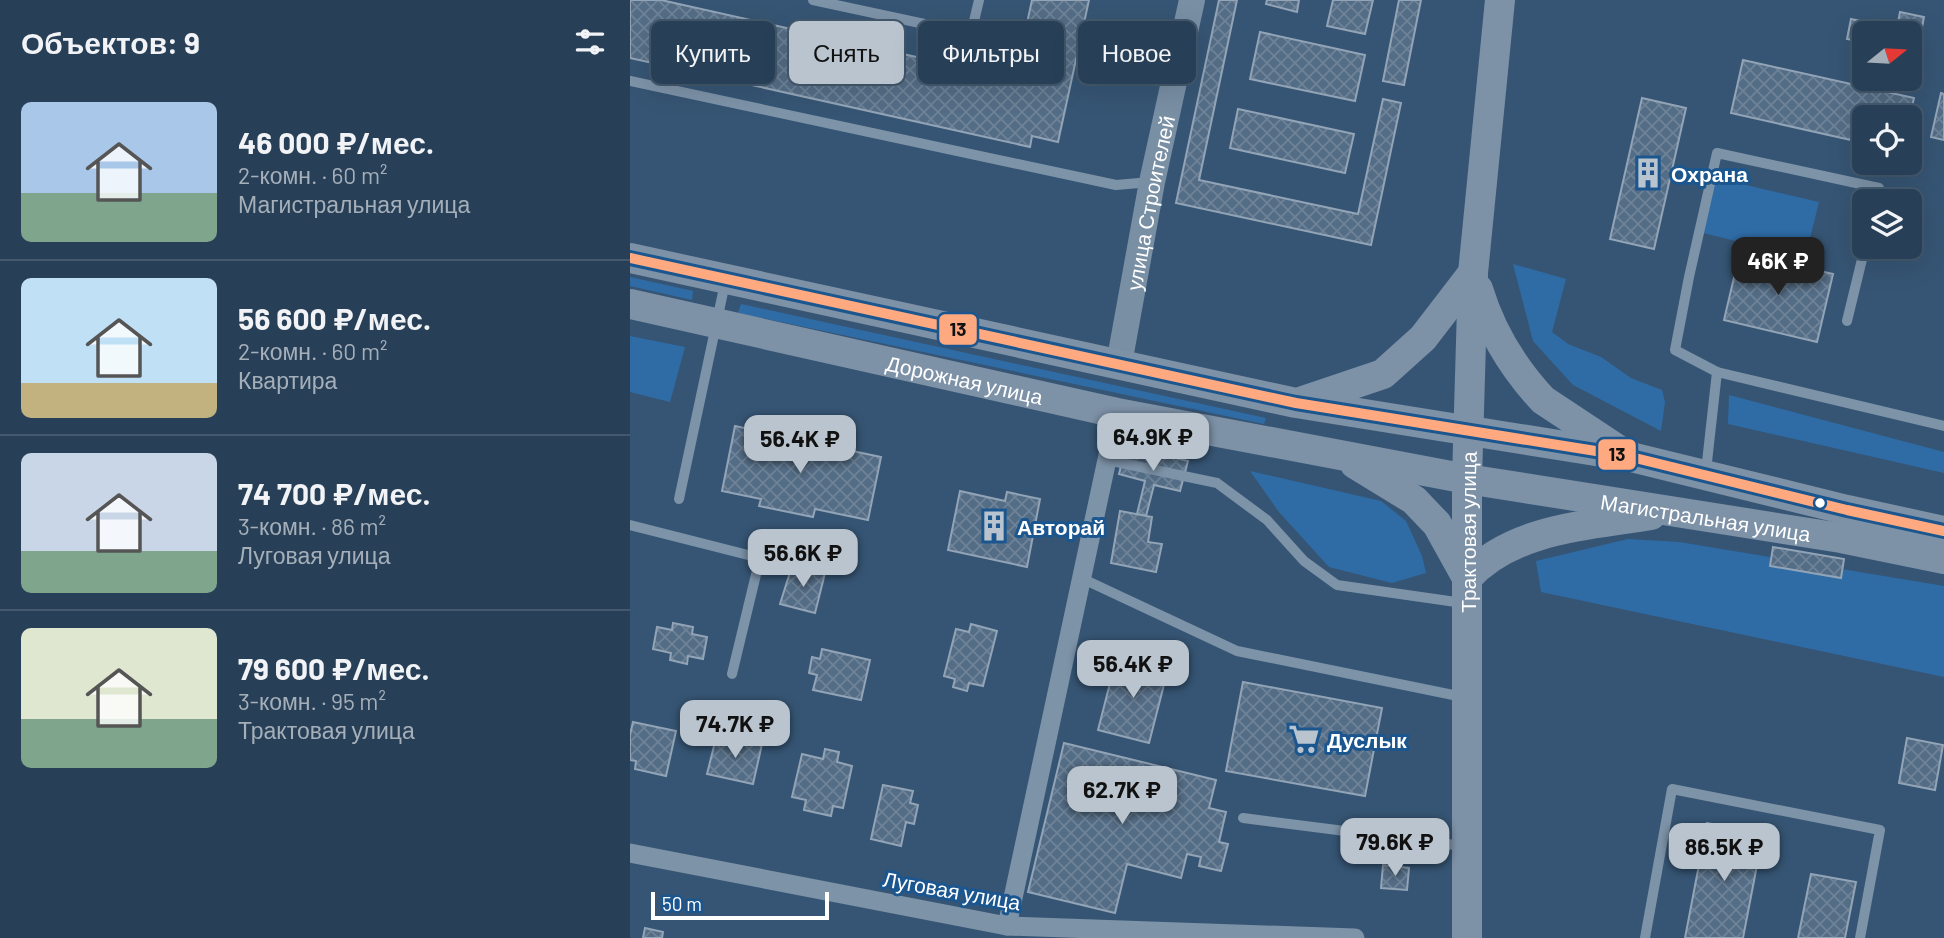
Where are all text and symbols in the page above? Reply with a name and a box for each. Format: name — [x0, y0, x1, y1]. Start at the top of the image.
chip: Купить — [651, 21, 775, 84]
chip: Снять — [789, 21, 904, 84]
chip: Фильтры — [918, 21, 1064, 84]
chip: Новое — [1078, 21, 1196, 84]
north arrow — [1852, 21, 1922, 91]
map controls — [1852, 21, 1922, 259]
icon: filters — [571, 23, 609, 61]
text: Объектов: 9 — [21, 24, 200, 60]
button: locate — [1852, 105, 1922, 175]
street label: улица Строителей — [1120, 113, 1179, 292]
text: 46 000 ₽/мес. — [238, 124, 434, 160]
icon: home — [77, 130, 161, 214]
building icon: Охрана — [1631, 156, 1665, 190]
text: 2-комн. · 60 m² — [238, 161, 387, 189]
place label: Охрана — [1671, 161, 1748, 186]
button: layers — [1852, 189, 1922, 259]
text: Магистральная улица — [238, 190, 470, 218]
pin: 46K ₽ — [1729, 238, 1827, 297]
text: 46K ₽ — [1747, 246, 1809, 274]
text: 56 600 ₽/мес. — [238, 300, 431, 336]
icon: home — [77, 306, 161, 390]
line badge: 13 — [938, 313, 978, 346]
text: 13 — [950, 317, 967, 340]
text: 2-комн. · 60 m² — [238, 337, 387, 365]
street label: Дорожная улица — [884, 349, 1046, 409]
text: Квартира — [238, 366, 337, 394]
pin: 64.9K ₽ — [1088, 414, 1218, 473]
pin: 56.4K ₽ — [735, 416, 865, 475]
text: 64.9K ₽ — [1113, 422, 1193, 450]
text: 56.4K ₽ — [760, 424, 840, 452]
line badge: 13 — [1597, 438, 1637, 471]
text: 13 — [1609, 442, 1626, 465]
street label: Трактовая улица — [1455, 451, 1480, 613]
text: 74 700 ₽/мес. — [238, 475, 431, 511]
icon: home — [77, 481, 161, 565]
street label: Магистральная улица — [1599, 488, 1813, 546]
unlabelled marker — [1813, 496, 1827, 510]
building icon: Авторай — [977, 509, 1011, 543]
text: 3-комн. · 86 m² — [238, 512, 386, 540]
place label: Авторай — [1017, 514, 1105, 539]
pin: 56.6K ₽ — [738, 530, 868, 589]
text: 56.6K ₽ — [764, 538, 842, 566]
text: Луговая улица — [238, 541, 391, 569]
pin: 56.4K ₽ — [1068, 640, 1198, 700]
text: 56.4K ₽ — [1093, 649, 1173, 677]
text: 79 600 ₽/мес. — [238, 650, 430, 686]
icon: home — [77, 656, 161, 740]
text: 3-комн. · 95 m² — [238, 687, 386, 715]
pin: 74.7K ₽ — [670, 700, 800, 760]
text: 74.7K ₽ — [696, 709, 774, 737]
text: Трактовая улица — [238, 716, 415, 744]
supermarket icon: Дуслык — [1287, 722, 1321, 756]
place label: Дуслык — [1327, 727, 1407, 752]
pin: 62.7K ₽ — [1057, 766, 1187, 826]
text: 62.7K ₽ — [1083, 775, 1161, 803]
pin: 79.6K ₽ — [1330, 818, 1460, 878]
pin: 86.5K ₽ — [1659, 824, 1789, 883]
text: 79.6K ₽ — [1356, 827, 1434, 855]
text: 86.5K ₽ — [1685, 832, 1763, 860]
street label: Луговая улица — [881, 866, 1023, 914]
scale bar — [651, 889, 830, 921]
text: 50 m — [662, 892, 702, 915]

